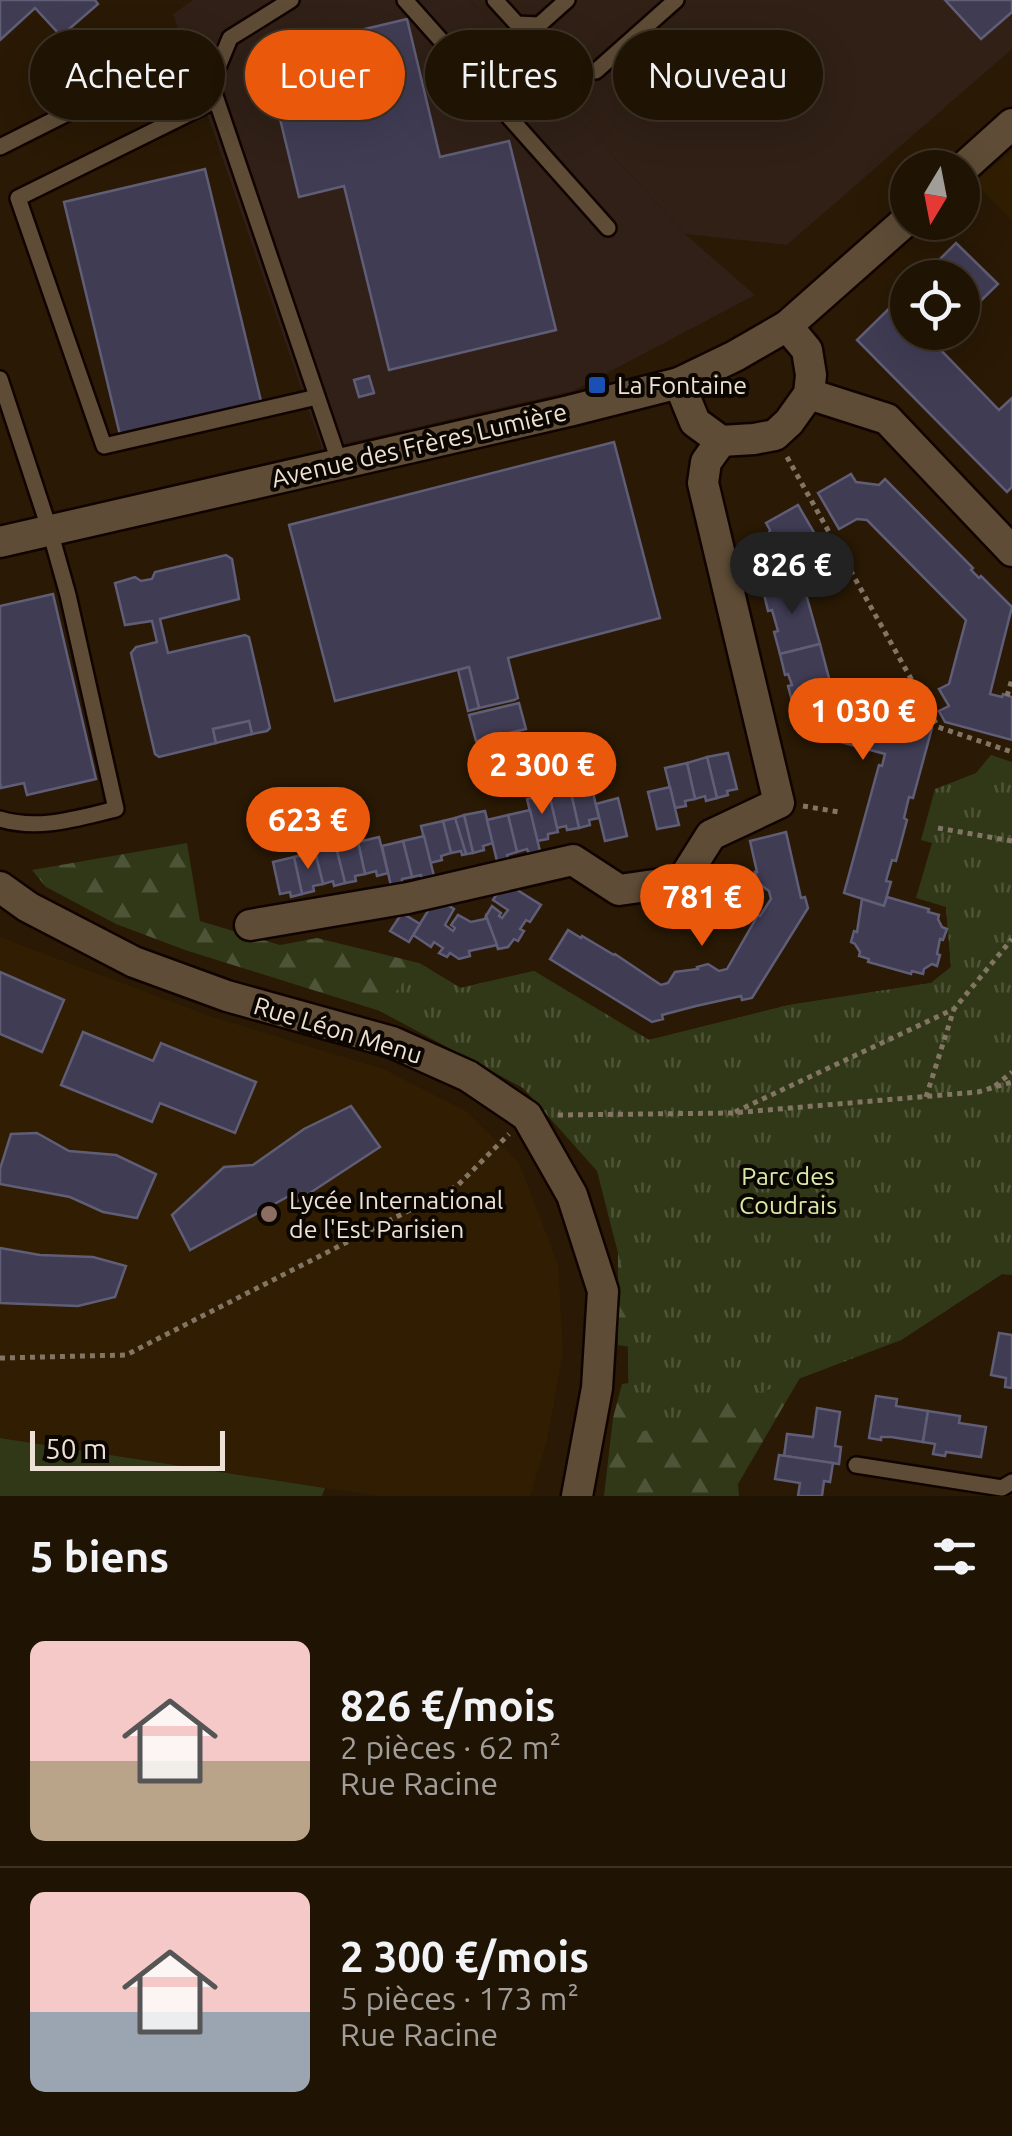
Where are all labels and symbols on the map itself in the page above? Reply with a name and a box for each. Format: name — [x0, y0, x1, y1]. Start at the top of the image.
north arrow — [890, 150, 980, 240]
place label: La Fontaine — [617, 371, 747, 399]
marker: La Fontaine — [586, 374, 608, 396]
street label: Avenue des Frères Lumière — [269, 397, 569, 493]
pin: 826 € — [722, 532, 862, 617]
pin: 1 030 € — [771, 678, 955, 763]
pin: 2 300 € — [450, 732, 634, 817]
pin: 623 € — [238, 787, 378, 872]
pin: 781 € — [632, 864, 772, 949]
street label: Rue Léon Menu — [250, 991, 426, 1069]
park label: Parc des Coudrais — [739, 1162, 837, 1219]
place label: Lycée International de l'Est Parisien — [289, 1186, 503, 1243]
marker: Lycée International de l'Est Parisien — [258, 1203, 280, 1225]
scale bar — [30, 1426, 225, 1470]

